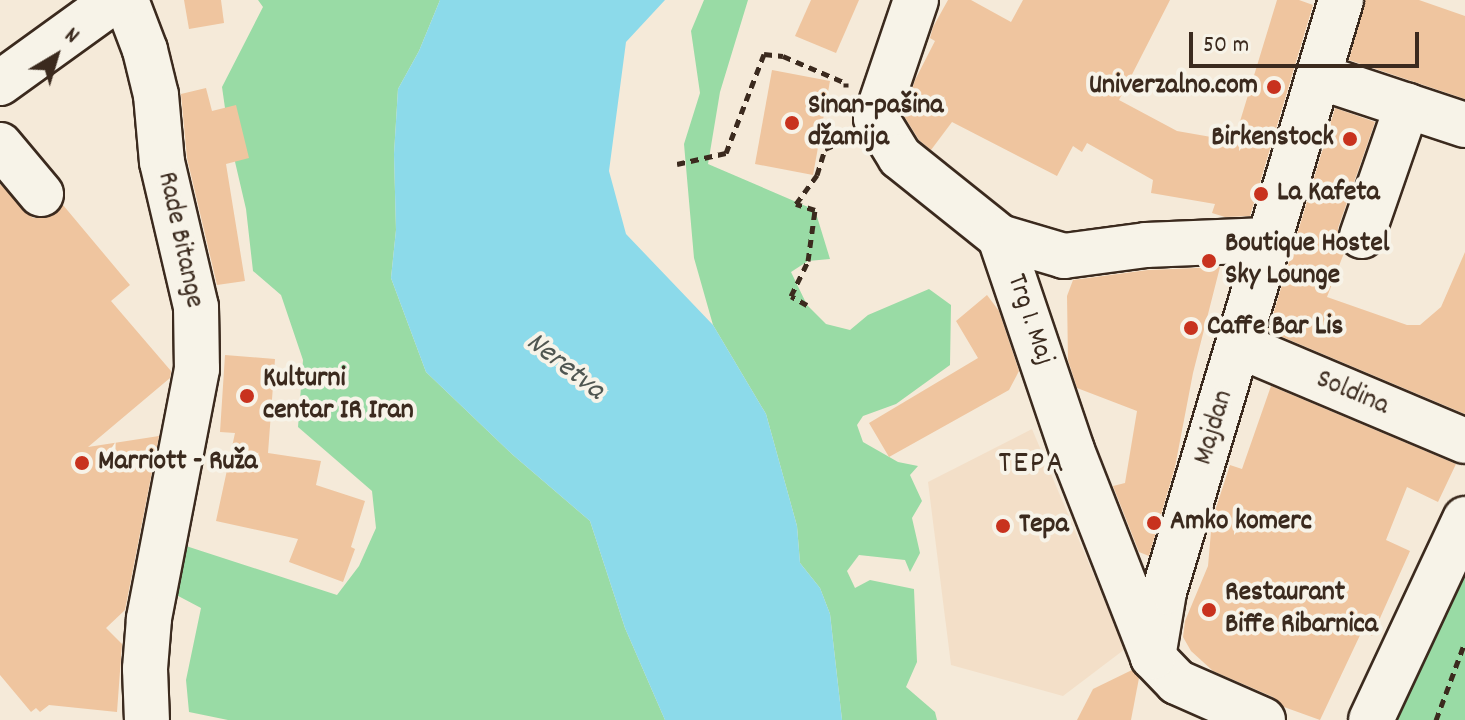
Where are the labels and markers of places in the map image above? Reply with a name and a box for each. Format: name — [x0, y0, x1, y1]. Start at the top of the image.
place label: Univerzalno.com — [1089, 70, 1258, 104]
marker: Univerzalno.com — [1265, 78, 1283, 96]
place label: Sinan-pašina džamija — [808, 90, 943, 156]
marker: Sinan-pašina džamija — [783, 114, 801, 132]
place label: Birkenstock — [1211, 122, 1334, 156]
marker: Birkenstock — [1341, 130, 1359, 148]
place label: La Kafeta — [1277, 177, 1380, 211]
marker: La Kafeta — [1252, 185, 1270, 203]
place label: Boutique Hostel Sky Lounge — [1225, 228, 1389, 294]
marker: Boutique Hostel Sky Lounge — [1200, 252, 1218, 270]
place label: Caffe Bar Lis — [1207, 311, 1343, 345]
marker: Caffe Bar Lis — [1182, 319, 1200, 337]
place label: Kulturni centar IR Iran — [263, 363, 414, 429]
marker: Kulturni centar IR Iran — [238, 387, 256, 405]
place label: Marriott - Ruža — [98, 446, 257, 480]
marker: Marriott - Ruža — [73, 454, 91, 472]
place label: Amko komerc — [1170, 506, 1312, 540]
place label: Tepa — [1019, 509, 1069, 543]
marker: Amko komerc — [1145, 514, 1163, 532]
marker: Tepa — [994, 517, 1012, 535]
place label: Restaurant Biffe Ribarnica — [1225, 577, 1378, 643]
marker: Restaurant Biffe Ribarnica — [1200, 601, 1218, 619]

